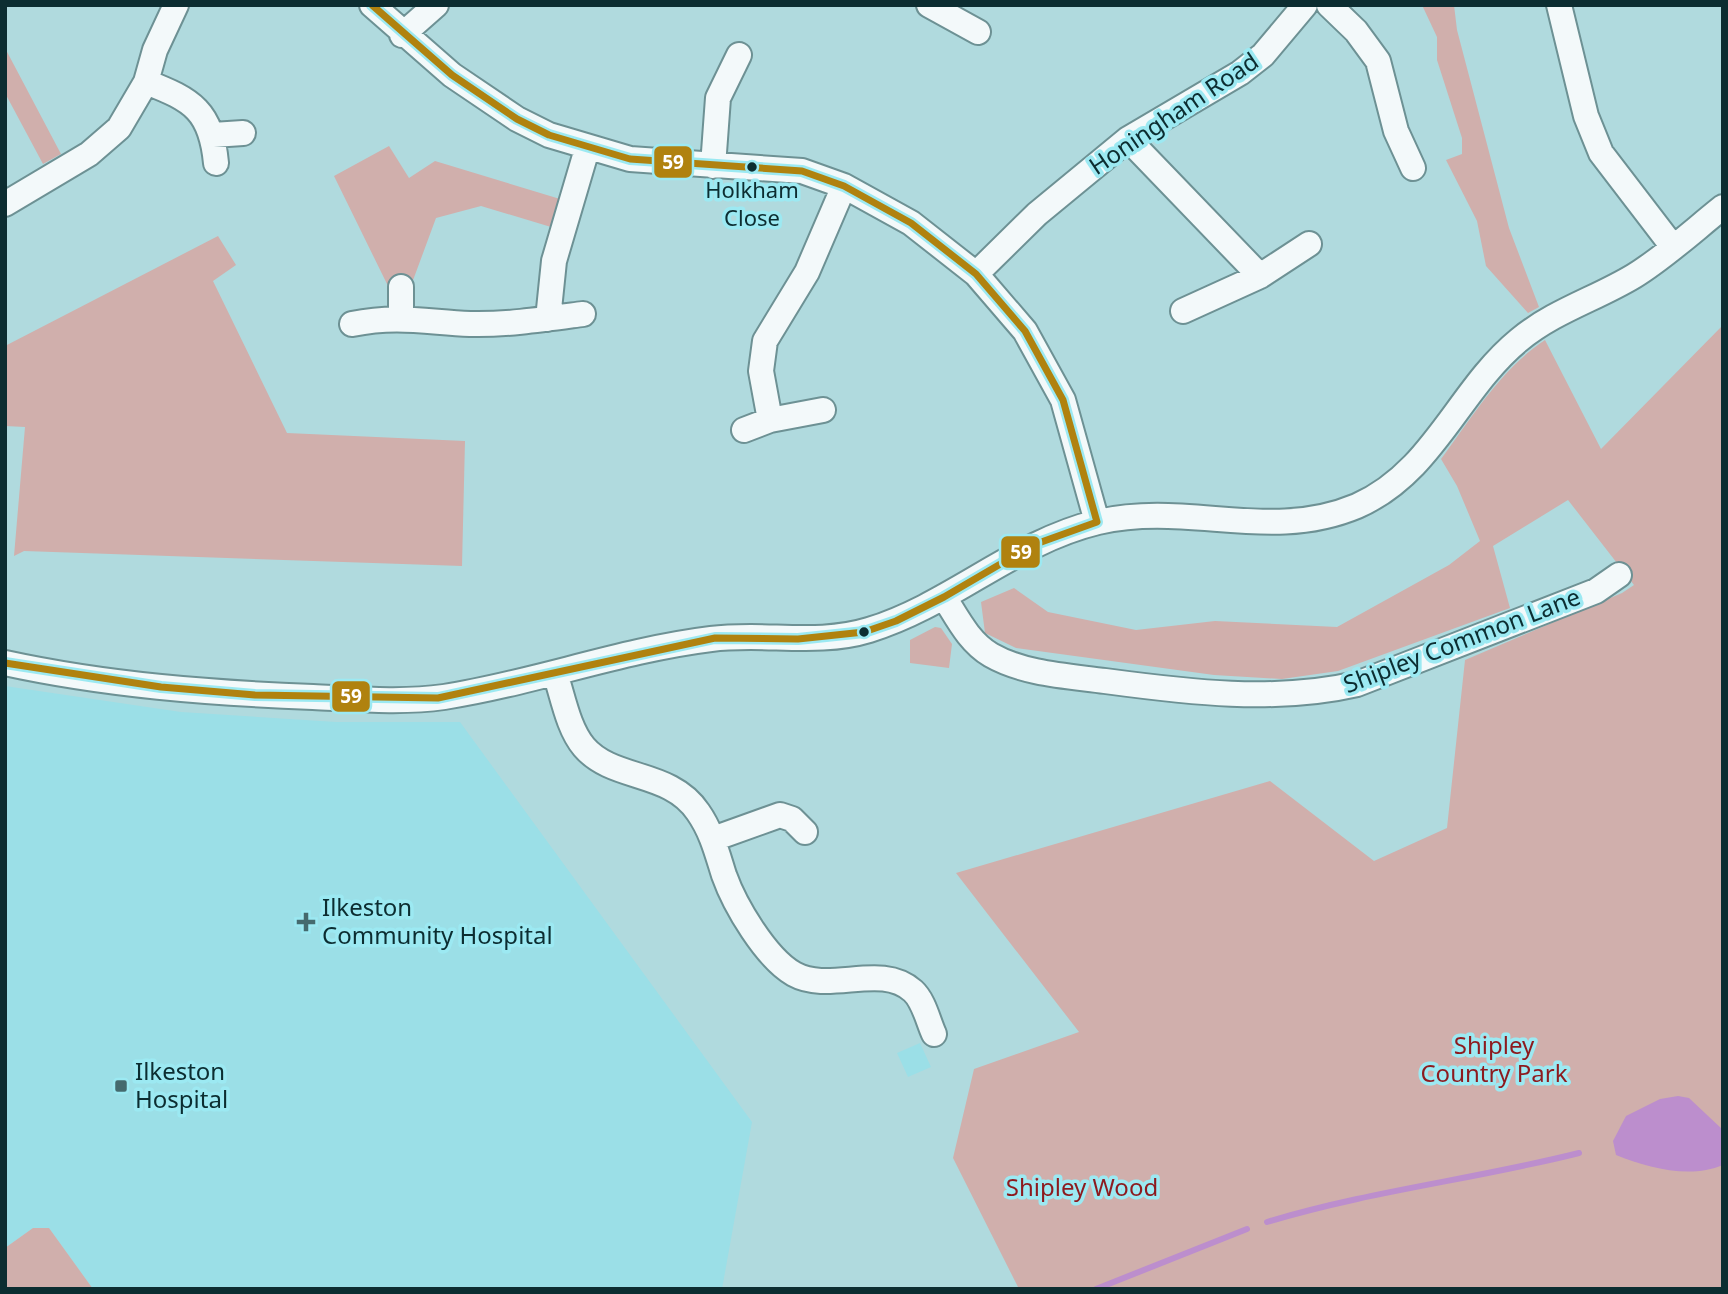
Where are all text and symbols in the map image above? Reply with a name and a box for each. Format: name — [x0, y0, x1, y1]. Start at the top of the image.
street label: Honingham Road — [1082, 44, 1264, 182]
line badge: 59 — [653, 145, 693, 179]
text: 59 — [662, 149, 684, 175]
marker: Holkham Close — [745, 160, 759, 174]
place label: Holkham Close — [705, 174, 799, 232]
line badge: 59 — [1000, 535, 1041, 569]
text: 59 — [1010, 539, 1032, 565]
street label: Shipley Common Lane — [1338, 579, 1585, 700]
unlabelled marker — [857, 625, 871, 639]
line badge: 59 — [331, 680, 371, 713]
text: 59 — [340, 683, 362, 709]
place label: Ilkeston Community Hospital — [322, 890, 553, 951]
marker: Ilkeston Community Hospital — [296, 912, 316, 932]
park label: Shipley Country Park — [1420, 1028, 1568, 1089]
place label: Ilkeston Hospital — [135, 1054, 228, 1115]
marker: Ilkeston Hospital — [113, 1078, 129, 1094]
park label: Shipley Wood — [1006, 1170, 1158, 1203]

